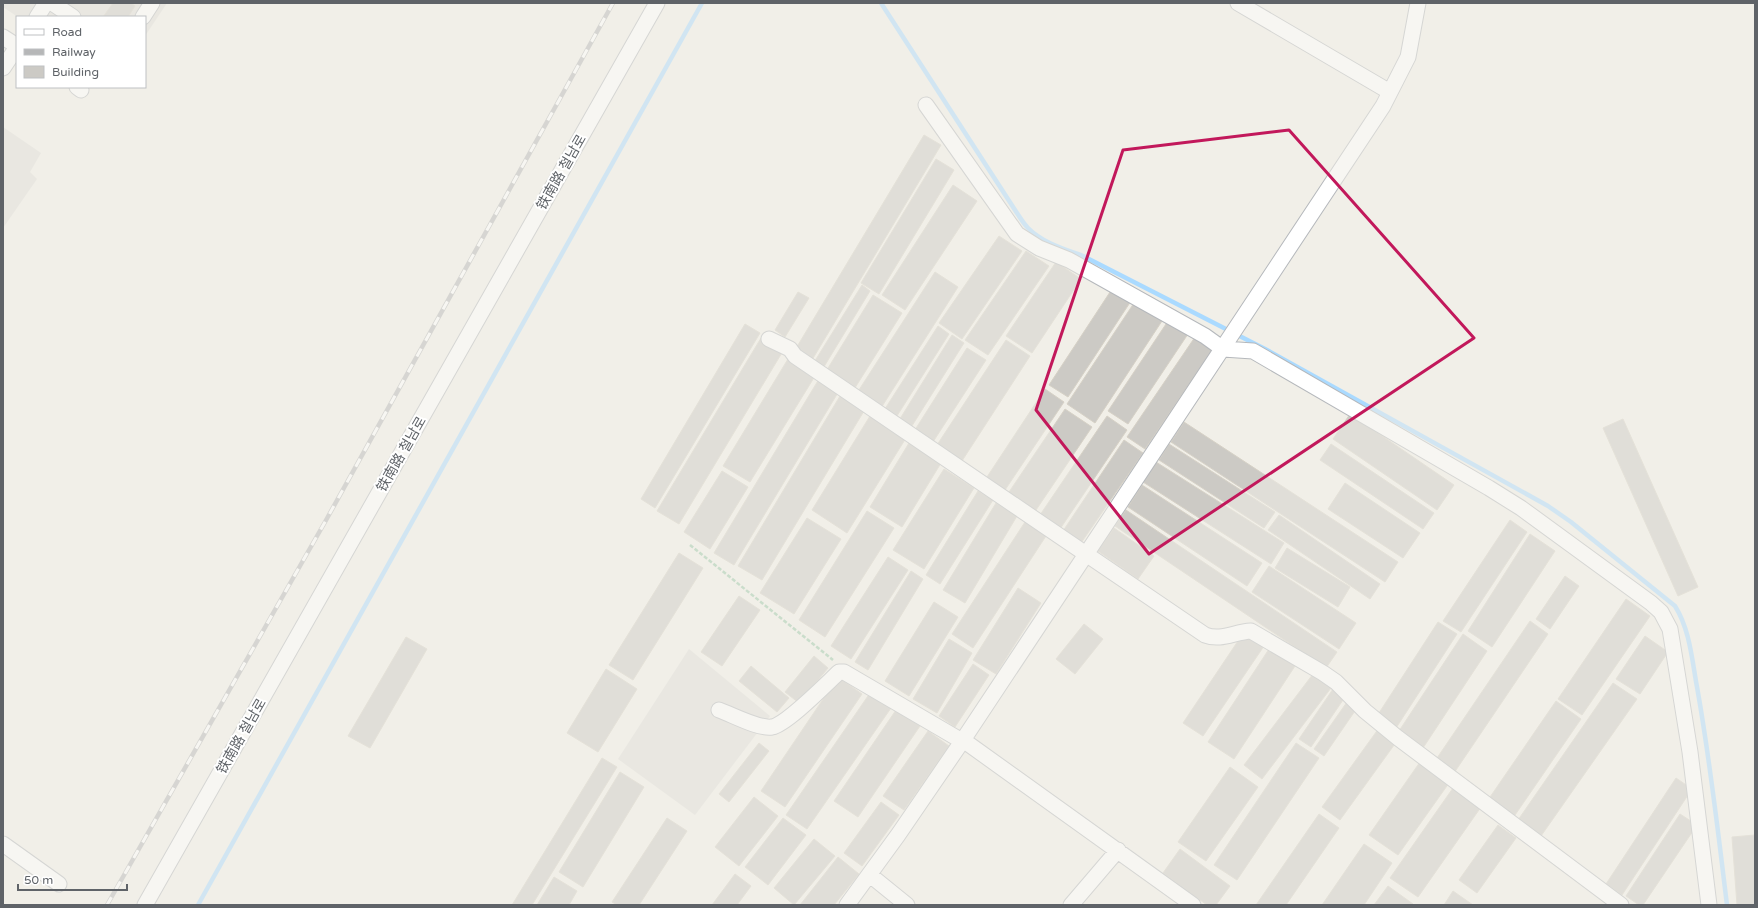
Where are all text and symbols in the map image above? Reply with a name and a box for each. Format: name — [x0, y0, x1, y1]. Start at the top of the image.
legend — [16, 16, 146, 88]
text: Road — [52, 25, 82, 39]
text: Railway — [52, 45, 96, 59]
text: Building — [52, 65, 99, 79]
street label: 铁南路 철남로 — [533, 131, 590, 213]
street label: 铁南路 철남로 — [373, 413, 430, 495]
street label: 铁南路 철남로 — [213, 695, 270, 777]
scale bar — [18, 866, 127, 892]
text: 50 m — [24, 873, 53, 887]

